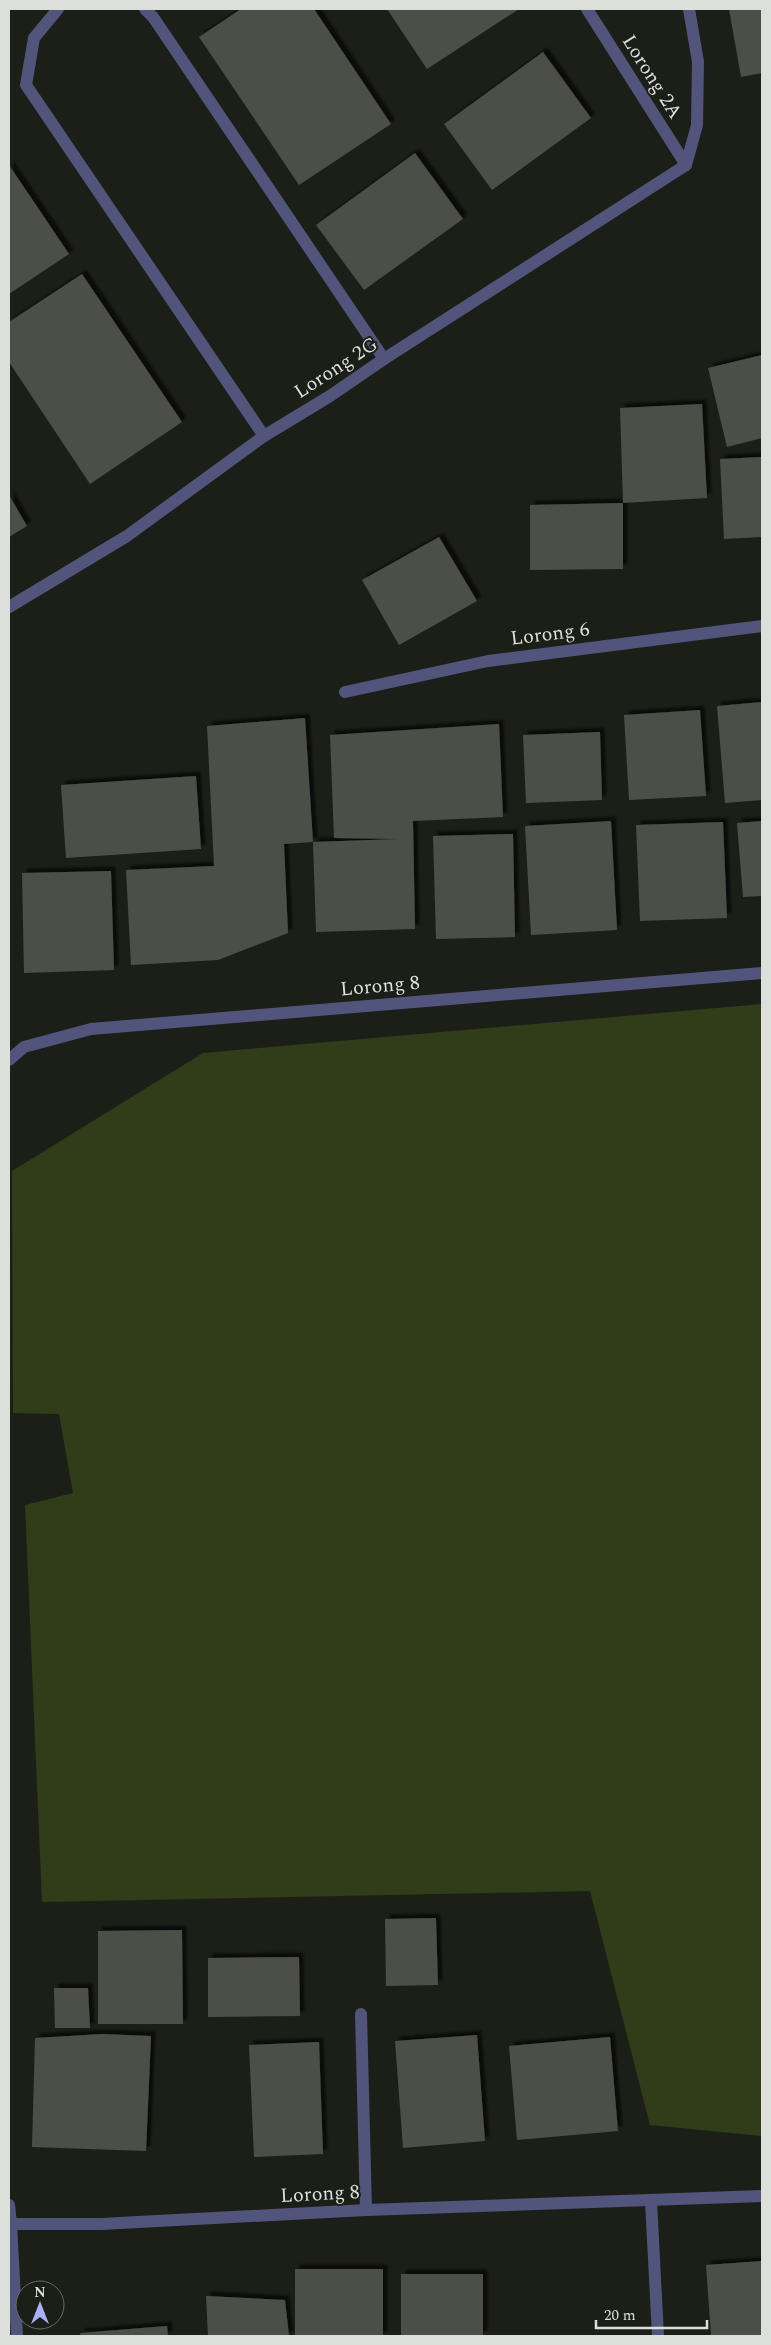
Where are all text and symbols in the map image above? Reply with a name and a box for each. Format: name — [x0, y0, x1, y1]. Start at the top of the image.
street label: Lorong 2A — [614, 29, 690, 125]
street label: Lorong 2G — [288, 330, 384, 406]
street label: Lorong 6 — [509, 614, 591, 654]
street label: Lorong 8 — [339, 968, 421, 1004]
street label: Lorong 8 — [279, 2177, 361, 2211]
north arrow — [15, 2280, 65, 2330]
text: N — [34, 2282, 46, 2303]
scale bar — [596, 2298, 707, 2330]
text: 20 m — [604, 2304, 636, 2327]

